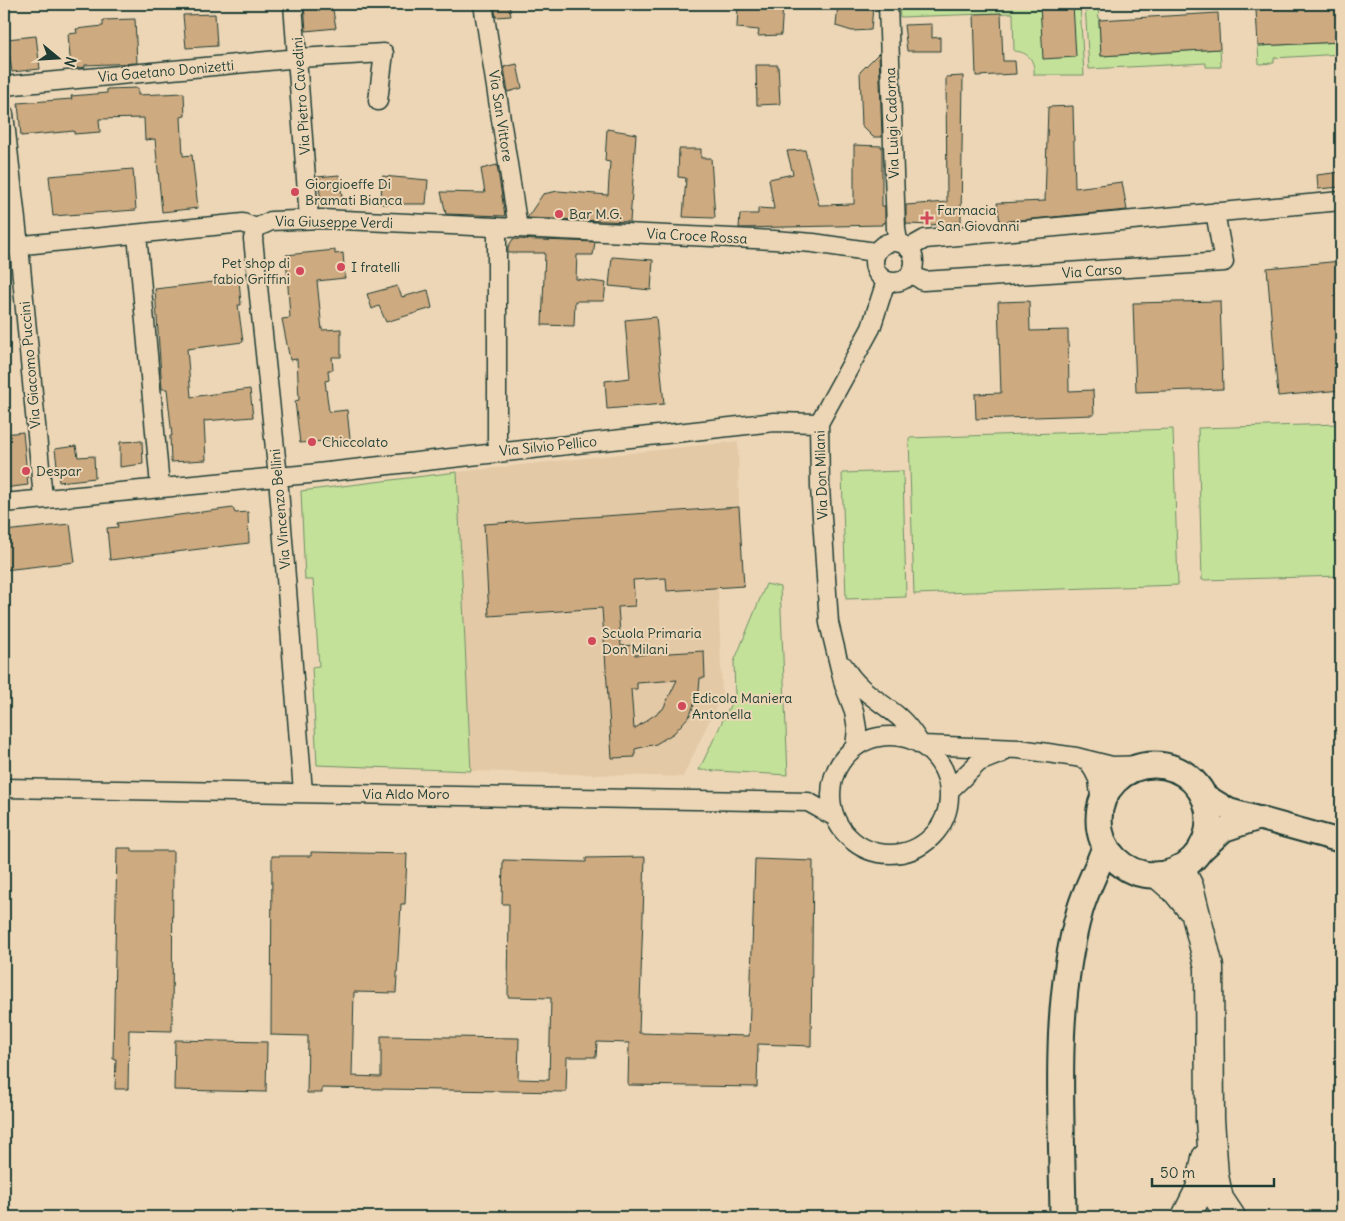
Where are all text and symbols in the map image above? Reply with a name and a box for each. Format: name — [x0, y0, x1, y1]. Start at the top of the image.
north arrow — [32, 32, 82, 82]
street label: Via Pietro Cavedini — [288, 37, 314, 155]
text: N — [60, 55, 80, 69]
street label: Via Gaetano Donizetti — [97, 56, 235, 86]
street label: Via Luigi Cadorna — [881, 67, 903, 179]
street label: Via San Vittore — [485, 69, 517, 163]
place label: Giorgioeffe Di Bramati Bianca — [305, 175, 403, 209]
marker: Giorgioeffe Di Bramati Bianca — [289, 186, 301, 198]
place label: Farmacia San Giovanni — [937, 201, 1019, 235]
place label: Bar M.G. — [569, 205, 622, 223]
marker: Bar M.G. — [553, 208, 565, 220]
street label: Via Giuseppe Verdi — [275, 212, 393, 232]
marker: Farmacia San Giovanni — [921, 212, 933, 224]
street label: Via Croce Rossa — [646, 224, 748, 248]
place label: Pet shop di fabio Griffini — [213, 254, 290, 288]
place label: I fratelli — [351, 258, 400, 276]
street label: Via Carso — [1061, 260, 1123, 282]
marker: I fratelli — [335, 261, 347, 273]
marker: Pet shop di fabio Griffini — [294, 265, 306, 277]
street label: Via Giacomo Puccini — [15, 301, 45, 429]
street label: Via Don Milani — [810, 430, 832, 520]
street label: Via Silvio Pellico — [498, 432, 598, 460]
place label: Chiccolato — [322, 433, 388, 451]
marker: Chiccolato — [306, 436, 318, 448]
street label: Via Vincenzo Bellini — [266, 448, 294, 570]
place label: Despar — [36, 462, 82, 480]
marker: Despar — [20, 465, 32, 477]
place label: Scuola Primaria Don Milani — [602, 624, 702, 658]
marker: Scuola Primaria Don Milani — [586, 635, 598, 647]
place label: Edicola Maniera Antonella — [692, 689, 792, 723]
marker: Edicola Maniera Antonella — [676, 700, 688, 712]
street label: Via Aldo Moro — [362, 785, 450, 803]
scale bar — [1152, 1156, 1275, 1188]
text: 50 m — [1160, 1163, 1195, 1182]

